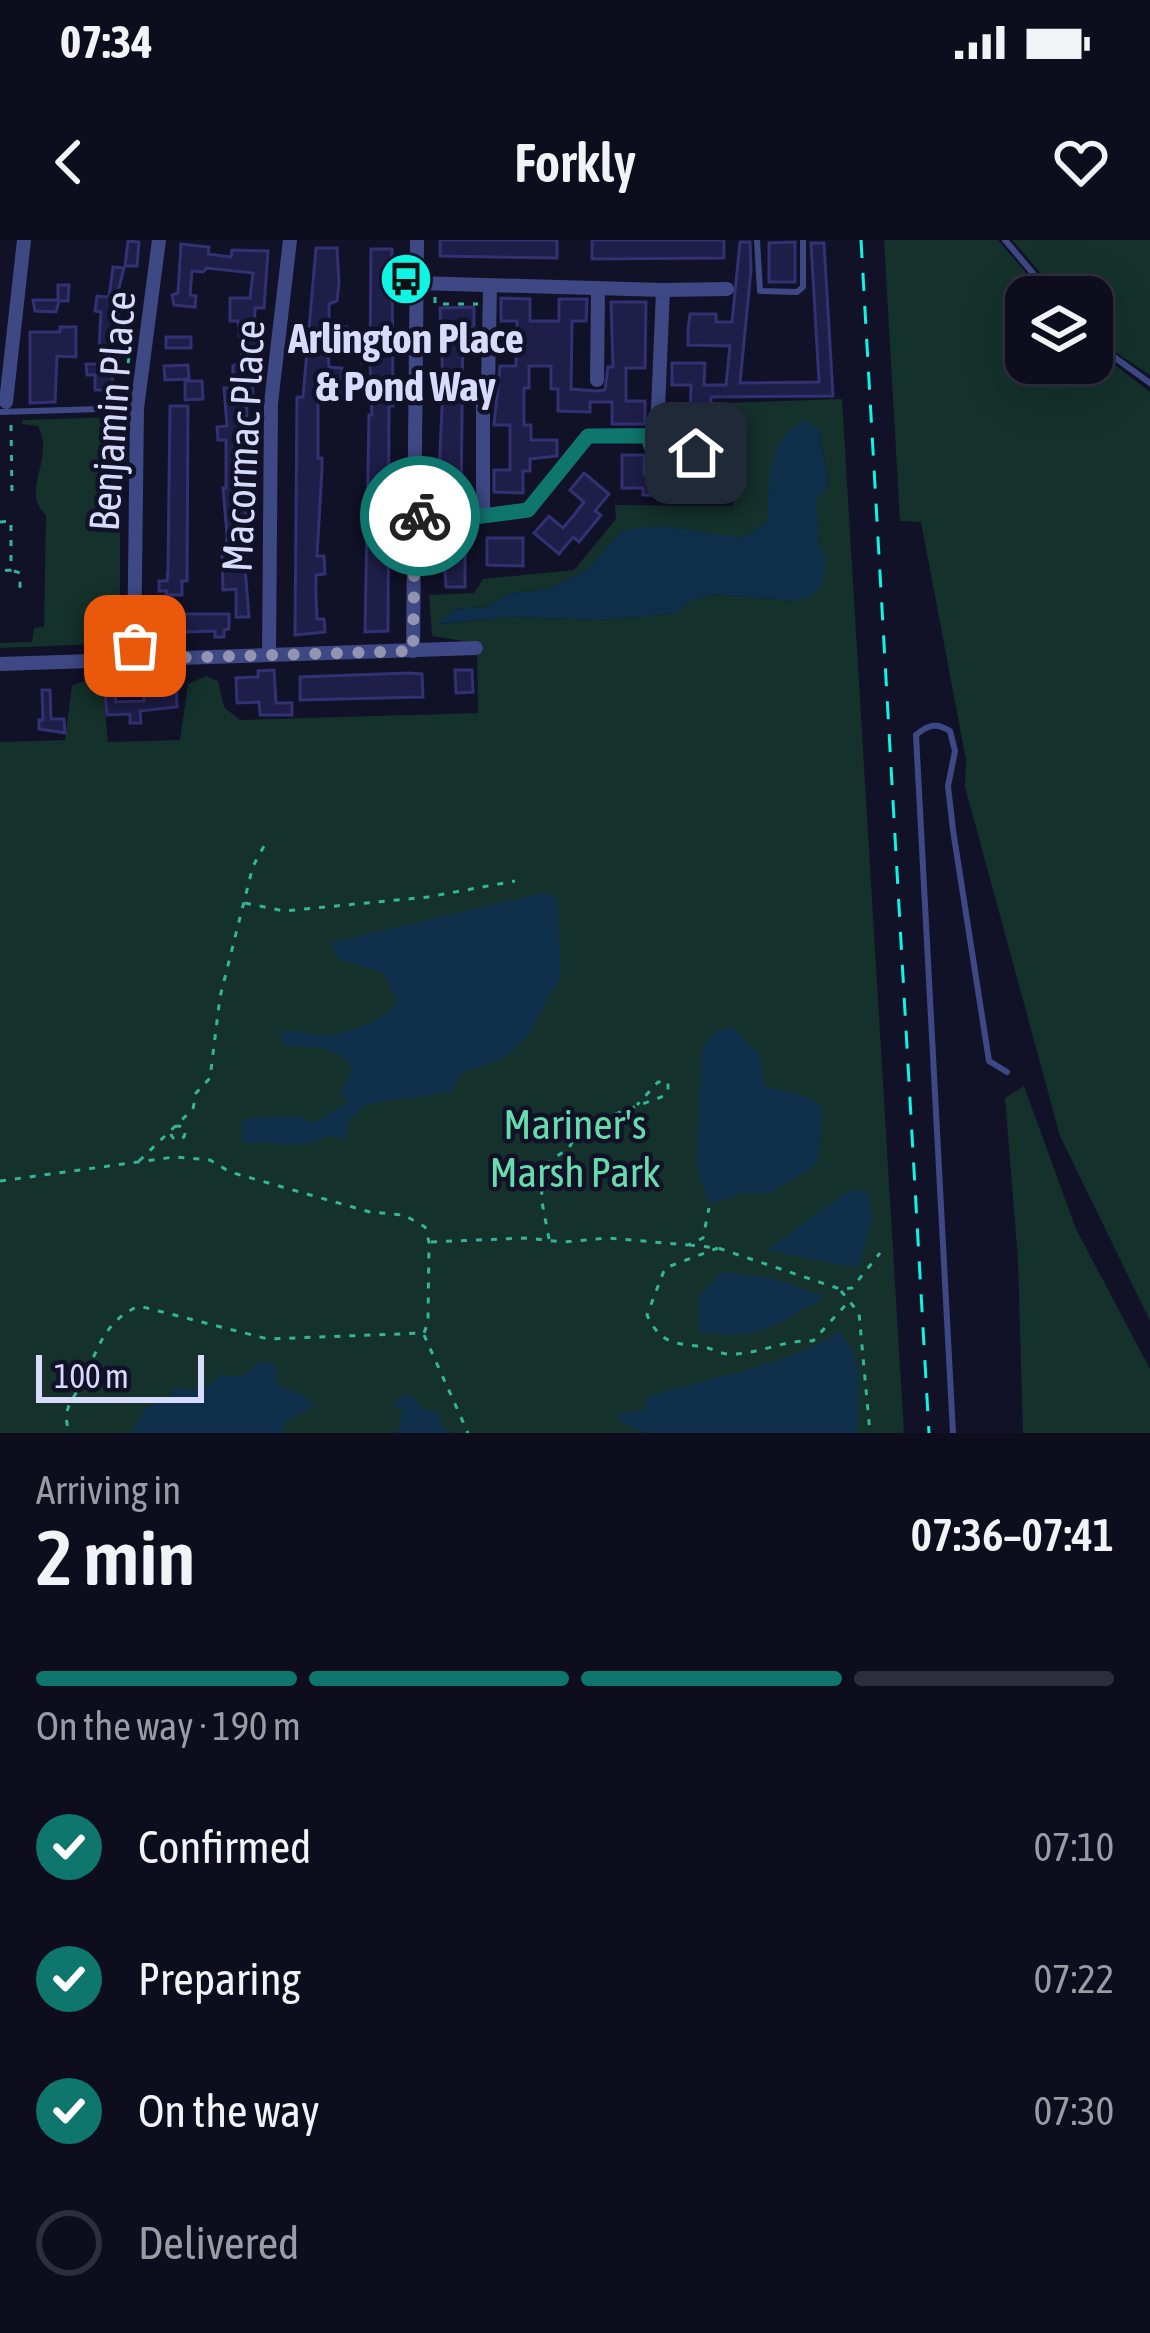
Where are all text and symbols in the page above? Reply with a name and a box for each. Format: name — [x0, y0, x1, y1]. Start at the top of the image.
text: 07:34 — [60, 16, 153, 68]
icon: back — [36, 129, 102, 195]
icon: heart — [1048, 129, 1114, 195]
text: Forkly — [514, 132, 636, 193]
bus stop icon: Arlington Place & Pond Way — [378, 251, 434, 307]
map controls — [1005, 276, 1113, 384]
button: layers — [1005, 276, 1113, 384]
street label: Benjamin Place — [80, 289, 144, 533]
place label: Arlington Place & Pond Way — [287, 314, 524, 410]
street label: Macormac Place — [212, 319, 274, 573]
pin — [645, 402, 747, 504]
icon: home — [663, 420, 729, 486]
courier — [360, 456, 480, 576]
icon: bike — [387, 483, 453, 549]
pin — [84, 595, 186, 697]
icon: bag — [102, 613, 168, 679]
park label: Mariner's Marsh Park — [489, 1100, 661, 1196]
scale bar — [36, 1349, 204, 1402]
text: 100 m — [54, 1357, 129, 1395]
text: Arriving in — [36, 1468, 181, 1512]
text: 07:36–07:41 — [911, 1509, 1114, 1561]
text: 2 min — [36, 1512, 195, 1602]
text: On the way · 190 m — [36, 1704, 301, 1748]
icon: check — [36, 1814, 102, 1880]
text: Confirmed — [138, 1821, 311, 1873]
text: 07:10 — [1034, 1825, 1114, 1869]
icon: check — [36, 1946, 102, 2012]
text: Preparing — [138, 1953, 301, 2005]
text: 07:22 — [1034, 1957, 1114, 2001]
icon: check — [36, 2078, 102, 2144]
text: On the way — [138, 2085, 320, 2137]
text: 07:30 — [1034, 2089, 1114, 2133]
text: Delivered — [138, 2217, 299, 2269]

